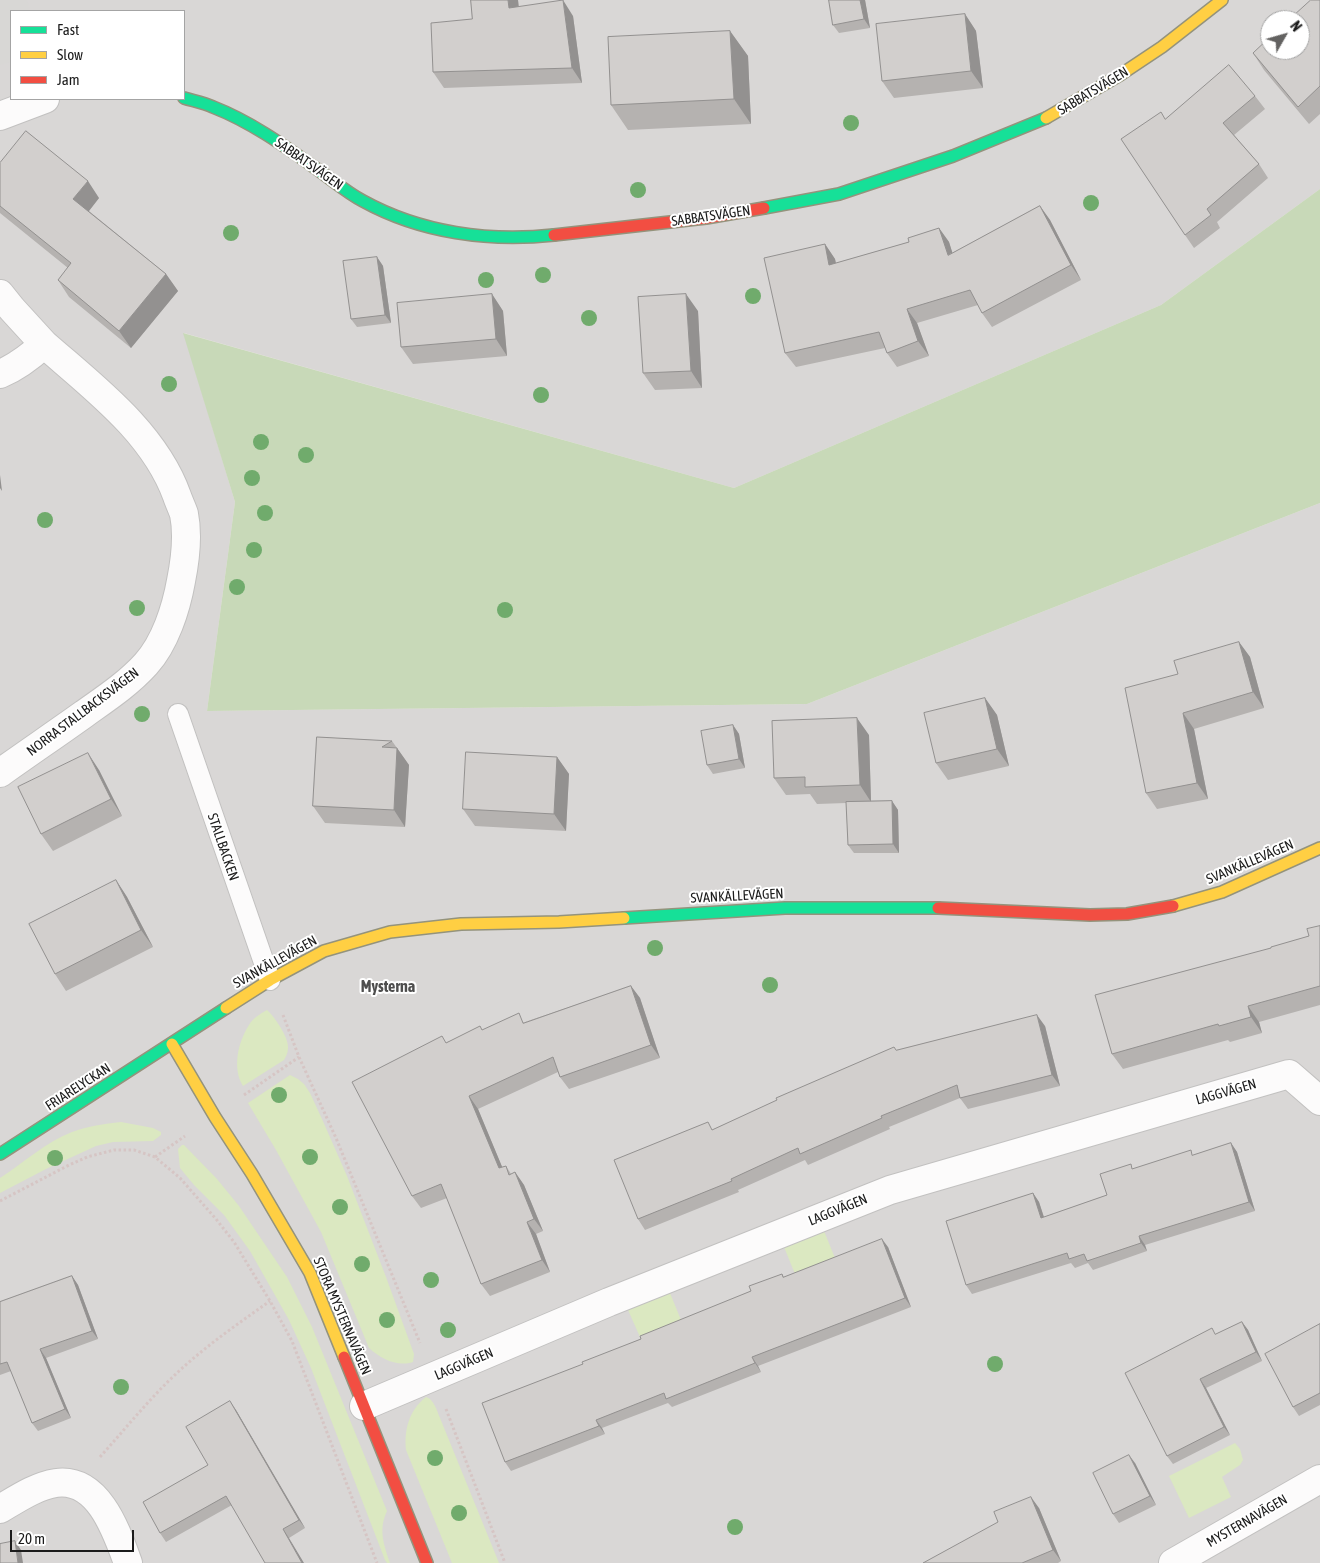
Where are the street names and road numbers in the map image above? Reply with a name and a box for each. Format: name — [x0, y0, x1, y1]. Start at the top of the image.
street label: SABBATSVÄGEN — [1055, 63, 1131, 119]
street label: SABBATSVÄGEN — [272, 134, 346, 194]
street label: SABBATSVÄGEN — [671, 202, 751, 230]
street label: NORRA STALLBACKSVÄGEN — [24, 664, 142, 760]
street label: STALLBACKEN — [204, 811, 242, 883]
street label: SVANKÄLLEVÄGEN — [1204, 836, 1296, 888]
street label: SVANKÄLLEVÄGEN — [690, 885, 784, 907]
street label: SVANKÄLLEVÄGEN — [230, 932, 320, 992]
street label: FRIARELYCKAN — [42, 1060, 114, 1114]
street label: LAGGVÄGEN — [1194, 1075, 1258, 1109]
street label: LAGGVÄGEN — [806, 1191, 870, 1229]
street label: STORA MYSTERNAVÄGEN — [310, 1255, 374, 1377]
street label: LAGGVÄGEN — [432, 1344, 496, 1384]
street label: MYSTERNAVÄGEN — [1204, 1491, 1290, 1551]

